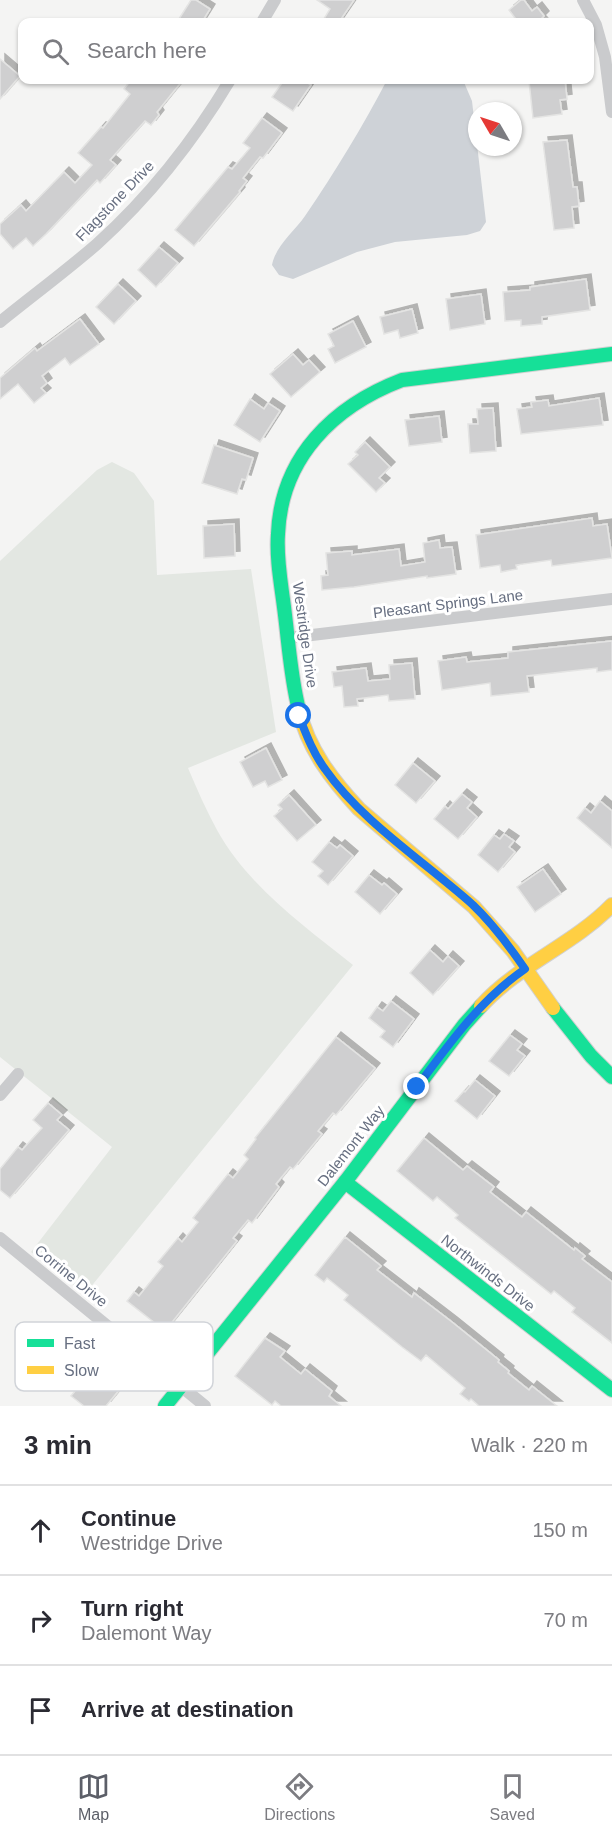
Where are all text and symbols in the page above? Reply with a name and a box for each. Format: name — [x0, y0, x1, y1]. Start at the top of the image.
search box — [18, 18, 594, 84]
icon: search — [39, 35, 72, 68]
text: Search here — [87, 38, 207, 63]
north arrow — [468, 102, 522, 156]
street label: Flagstone Drive — [72, 157, 157, 244]
street label: Westridge Drive — [290, 581, 321, 689]
street label: Pleasant Springs Lane — [372, 586, 524, 621]
route start — [285, 702, 311, 728]
route end — [403, 1073, 429, 1099]
street label: Dalemont Way — [314, 1102, 388, 1189]
street label: Northwinds Drive — [438, 1231, 539, 1314]
street label: Corrine Drive — [32, 1241, 111, 1310]
legend — [15, 1322, 213, 1391]
text: Fast — [64, 1335, 96, 1352]
text: Slow — [64, 1362, 99, 1379]
text: 3 min — [24, 1430, 92, 1460]
text: Walk · 220 m — [471, 1434, 588, 1456]
text: Continue — [81, 1506, 176, 1531]
icon: ahead — [24, 1514, 57, 1547]
text: 150 m — [532, 1519, 588, 1541]
text: Westridge Drive — [81, 1532, 223, 1554]
text: Turn right — [81, 1596, 183, 1621]
icon: right — [24, 1604, 57, 1637]
text: 70 m — [544, 1609, 588, 1631]
text: Dalemont Way — [81, 1622, 211, 1644]
icon: arrive — [24, 1694, 57, 1727]
text: Arrive at destination — [81, 1697, 294, 1722]
tab: Map — [77, 1770, 110, 1824]
tab: Directions — [264, 1770, 335, 1824]
tab: Saved — [490, 1770, 535, 1824]

